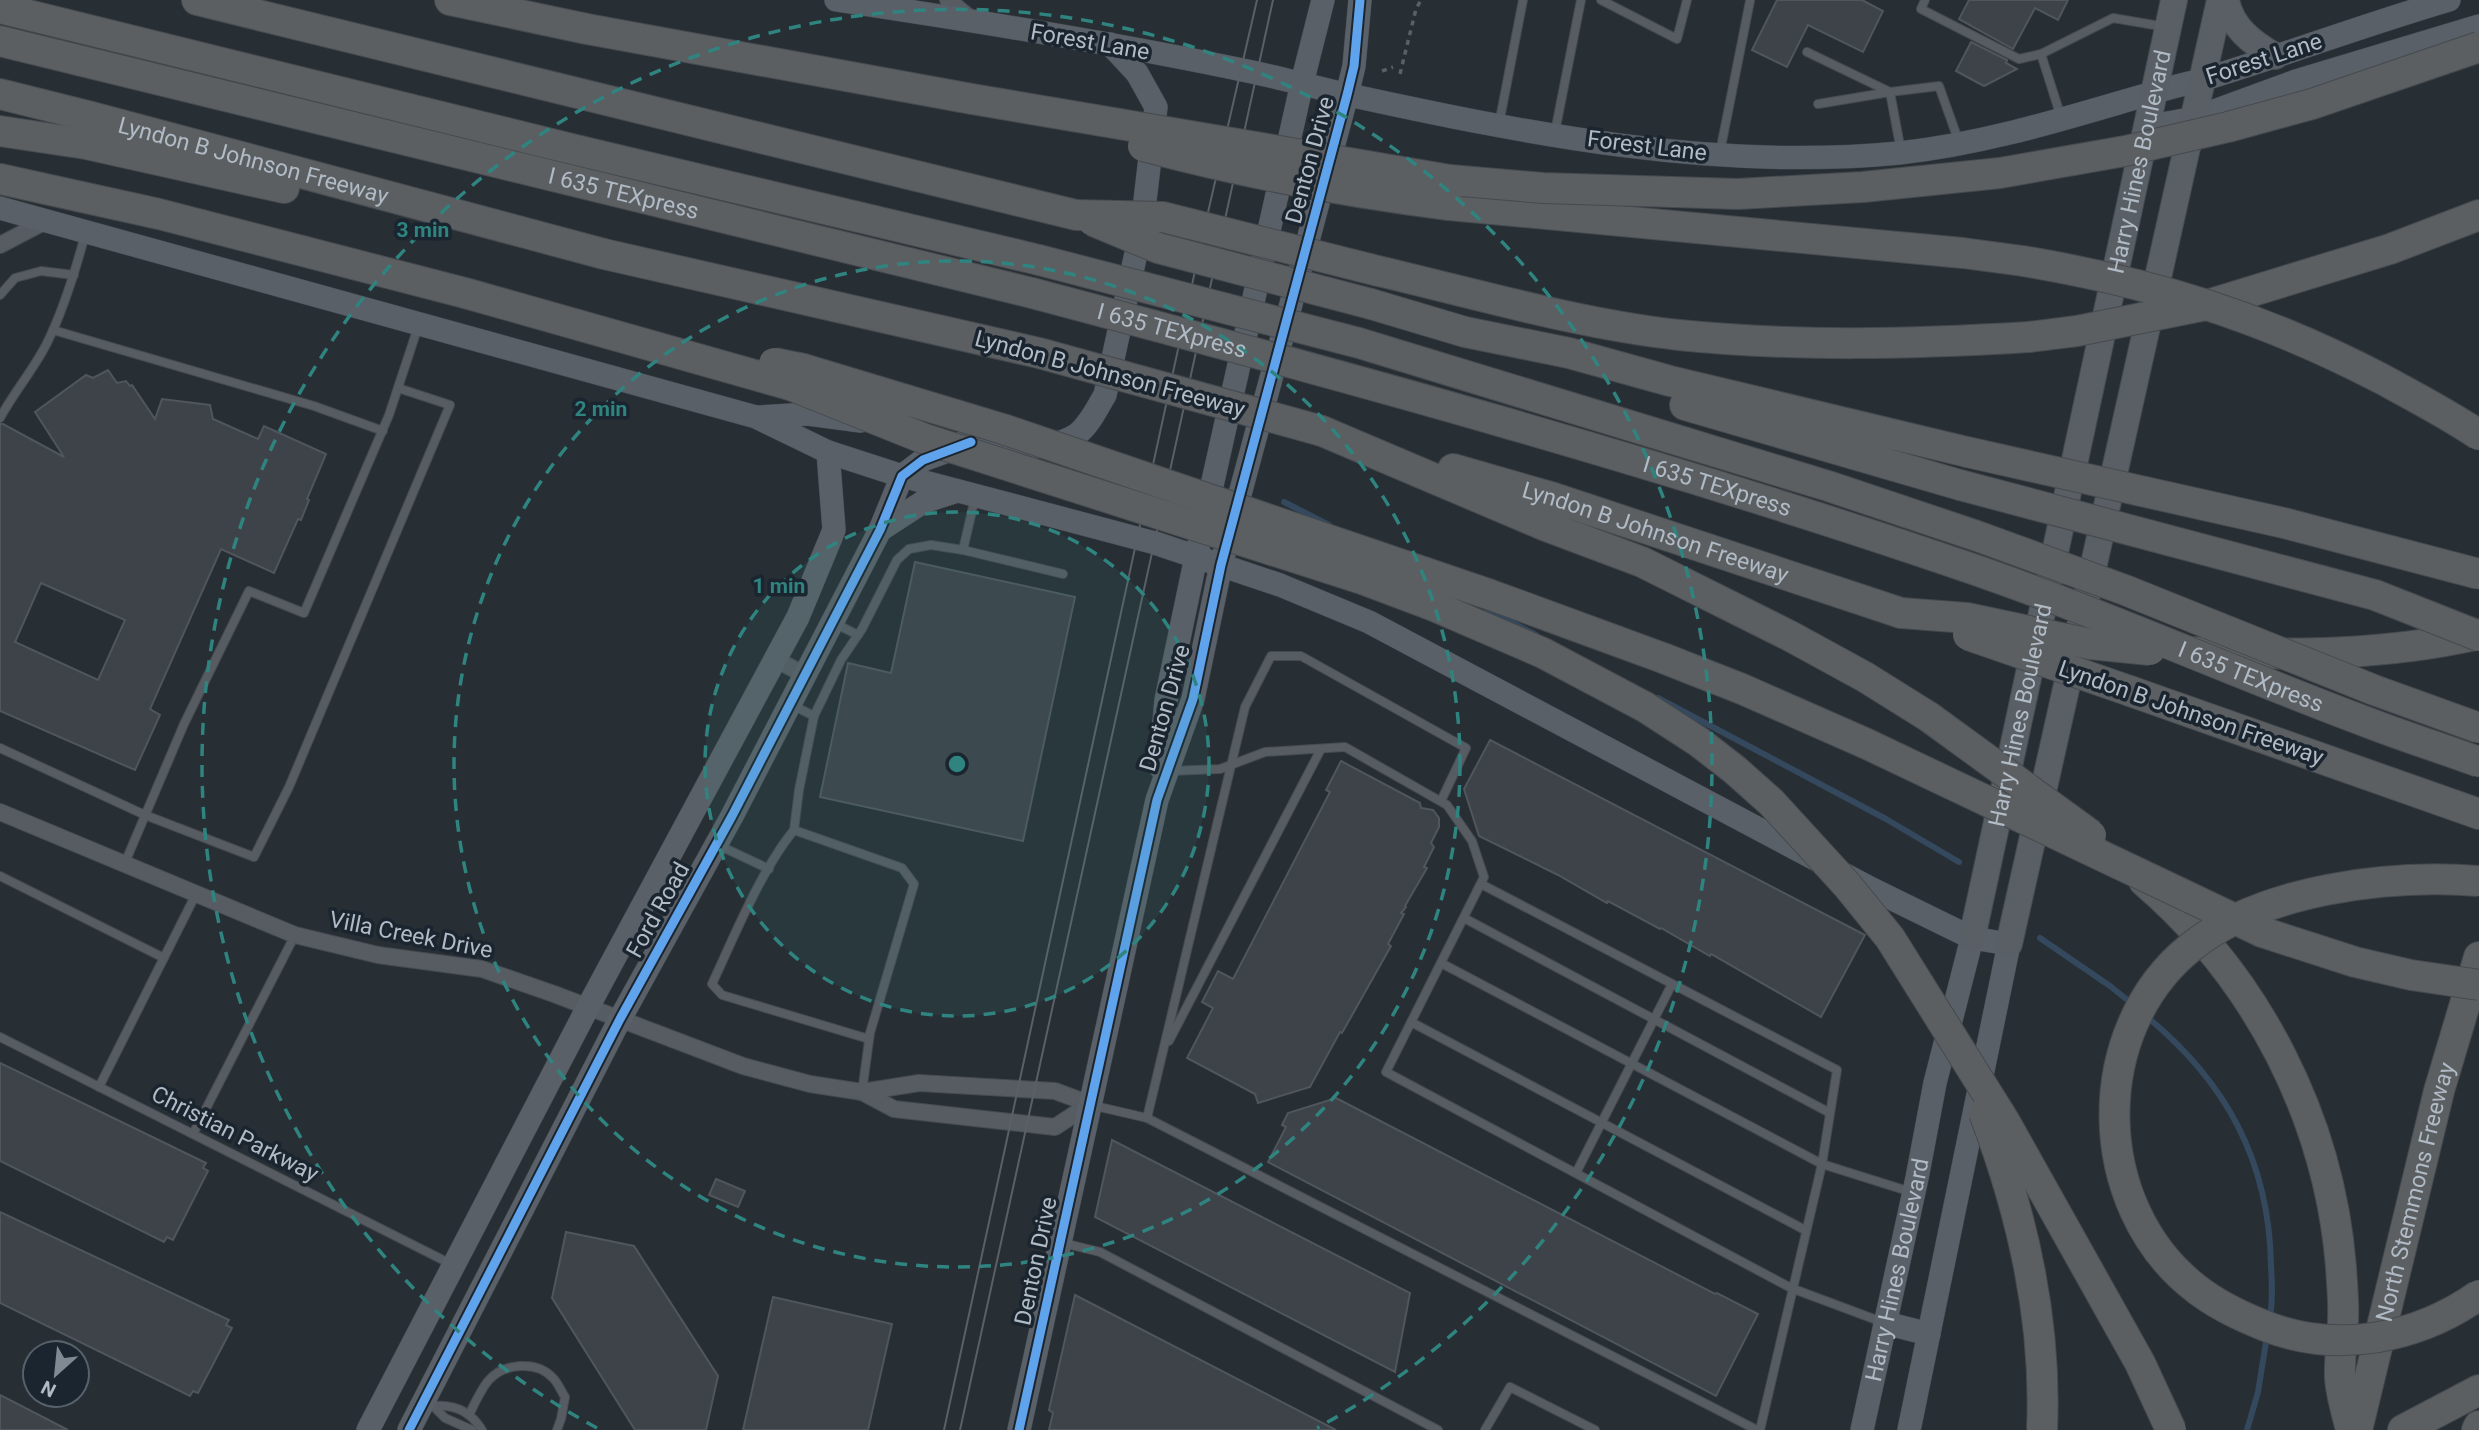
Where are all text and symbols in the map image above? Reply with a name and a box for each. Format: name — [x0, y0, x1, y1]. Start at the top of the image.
street label: Forest Lane — [1028, 18, 1152, 66]
street label: Forest Lane — [2203, 28, 2325, 90]
street label: Harry Hines Boulevard — [2102, 48, 2176, 276]
street label: Denton Drive — [1280, 93, 1340, 227]
street label: Lyndon B Johnson Freeway — [115, 111, 392, 209]
street label: Forest Lane — [1586, 125, 1708, 167]
street label: I 635 TEXpress — [546, 162, 702, 225]
text: 3 min — [397, 218, 449, 242]
street label: I 635 TEXpress — [1094, 297, 1250, 363]
street label: Lyndon B Johnson Freeway — [972, 325, 1248, 423]
text: 2 min — [575, 397, 627, 421]
street label: I 635 TEXpress — [1640, 451, 1795, 522]
street label: Lyndon B Johnson Freeway — [1519, 476, 1792, 588]
text: 1 min — [753, 574, 805, 598]
street label: Harry Hines Boulevard — [1983, 601, 2057, 829]
street label: I 635 TEXpress — [2175, 636, 2327, 718]
street label: Denton Drive — [1134, 642, 1196, 774]
street label: Lyndon B Johnson Freeway — [2055, 655, 2327, 771]
centre of rings — [945, 752, 969, 776]
street label: Ford Road — [621, 858, 695, 962]
street label: Villa Creek Drive — [327, 906, 495, 964]
street label: North Stemmons Freeway — [2370, 1059, 2460, 1324]
street label: Christian Parkway — [147, 1080, 323, 1188]
street label: Harry Hines Boulevard — [1859, 1156, 1934, 1384]
street label: Denton Drive — [1009, 1194, 1063, 1328]
north arrow — [21, 1339, 91, 1409]
text: N — [37, 1375, 60, 1402]

